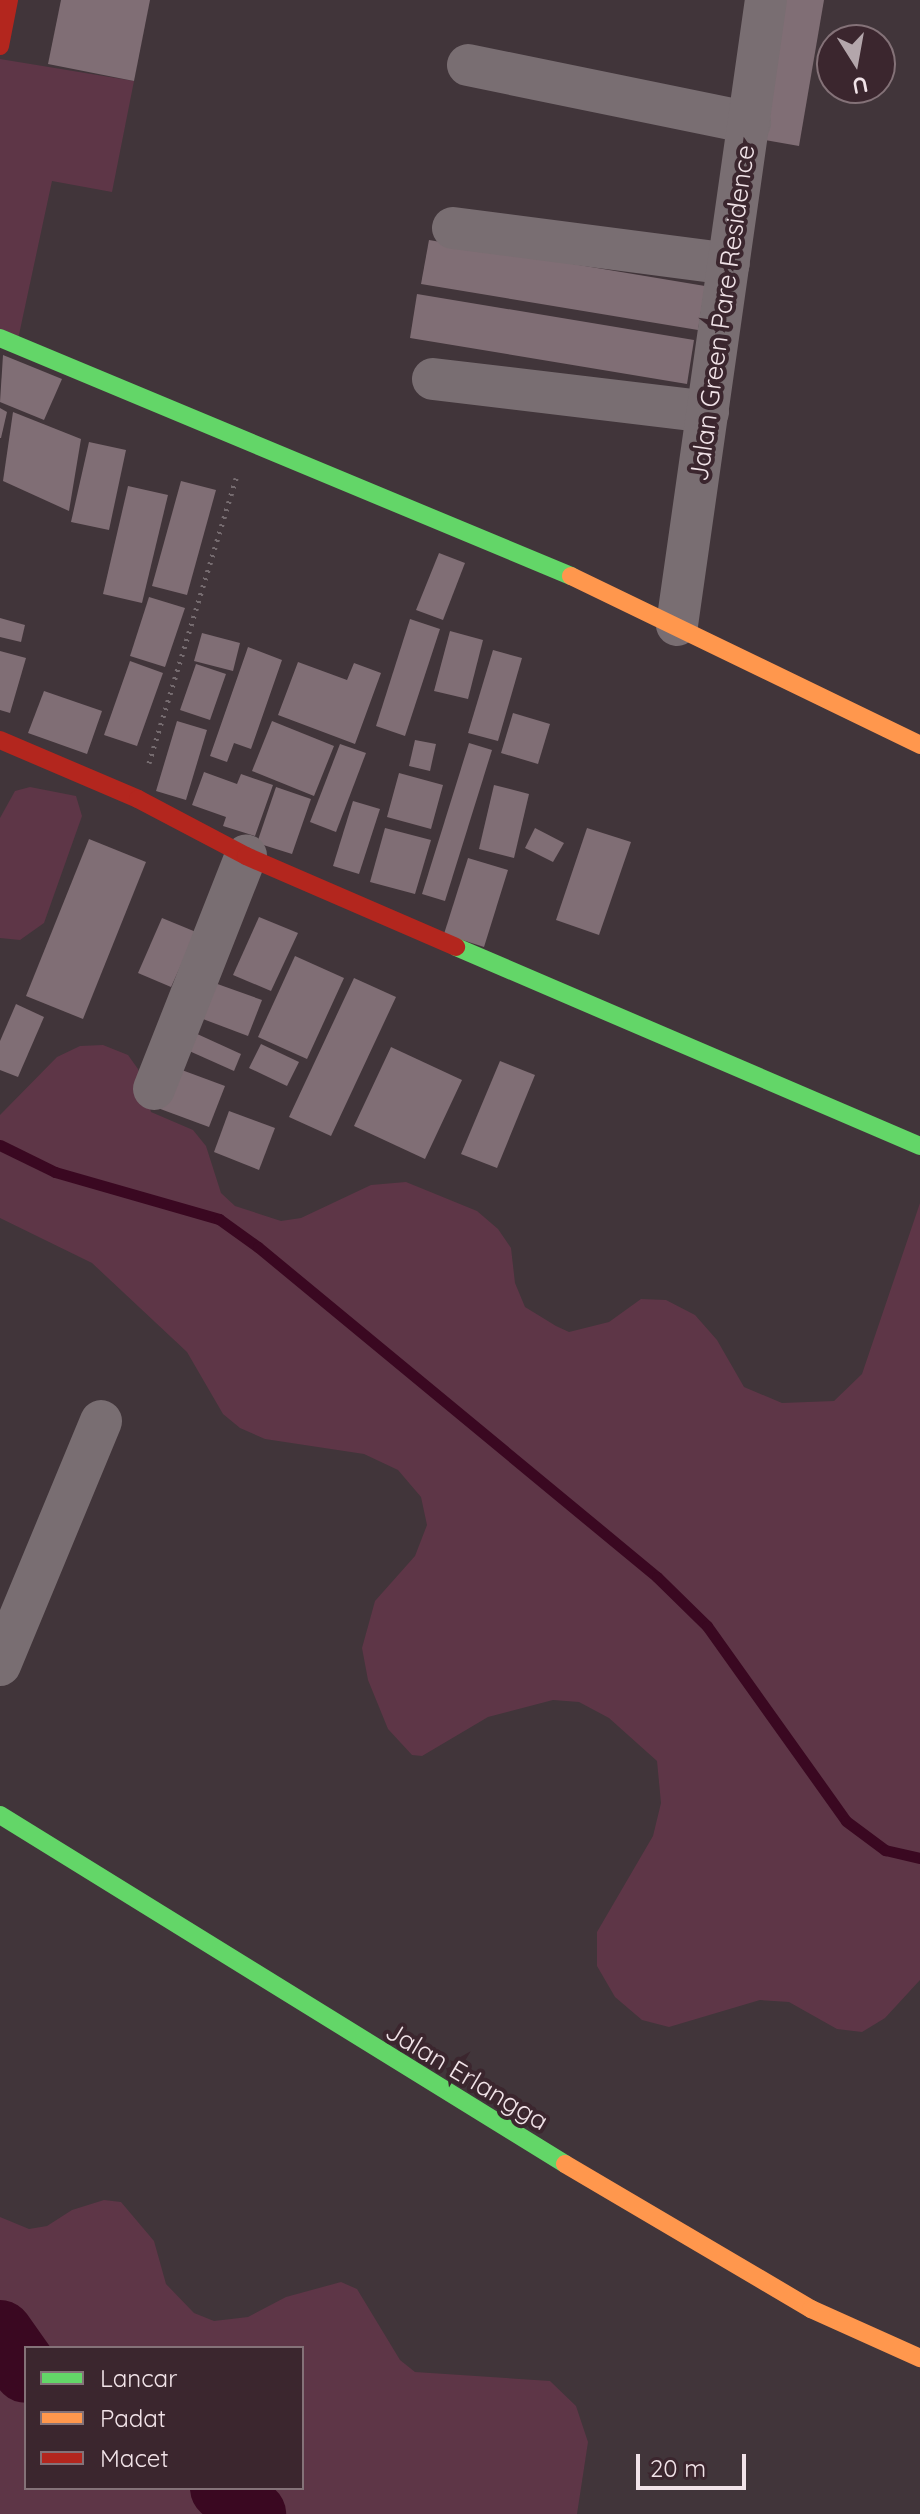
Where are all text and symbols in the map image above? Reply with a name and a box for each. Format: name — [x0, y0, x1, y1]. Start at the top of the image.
north arrow — [816, 24, 896, 104]
text: U — [850, 70, 870, 101]
street label: Jalan Green Pare Residence — [683, 143, 761, 483]
street label: Jalan Erlangga — [380, 2015, 554, 2137]
legend — [24, 2346, 304, 2490]
text: Lancar — [100, 2363, 177, 2393]
text: Padat — [100, 2403, 166, 2433]
scale bar — [640, 2438, 750, 2488]
text: Macet — [100, 2443, 169, 2473]
text: 20 m — [650, 2453, 706, 2483]

